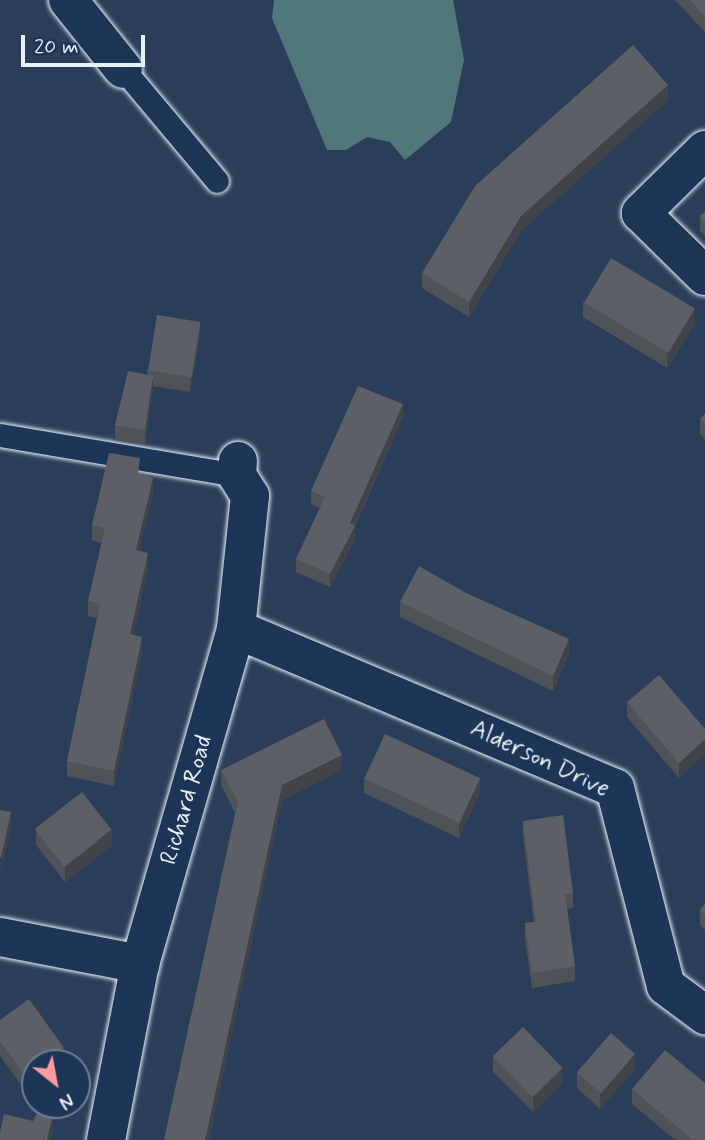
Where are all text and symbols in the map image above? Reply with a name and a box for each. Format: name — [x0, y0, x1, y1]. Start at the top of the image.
scale bar — [24, 21, 149, 65]
text: 20 m — [34, 33, 79, 61]
street label: Alderson Drive — [467, 715, 613, 803]
street label: Richard Road — [155, 733, 219, 867]
north arrow — [21, 1049, 91, 1119]
text: N — [54, 1087, 78, 1115]

